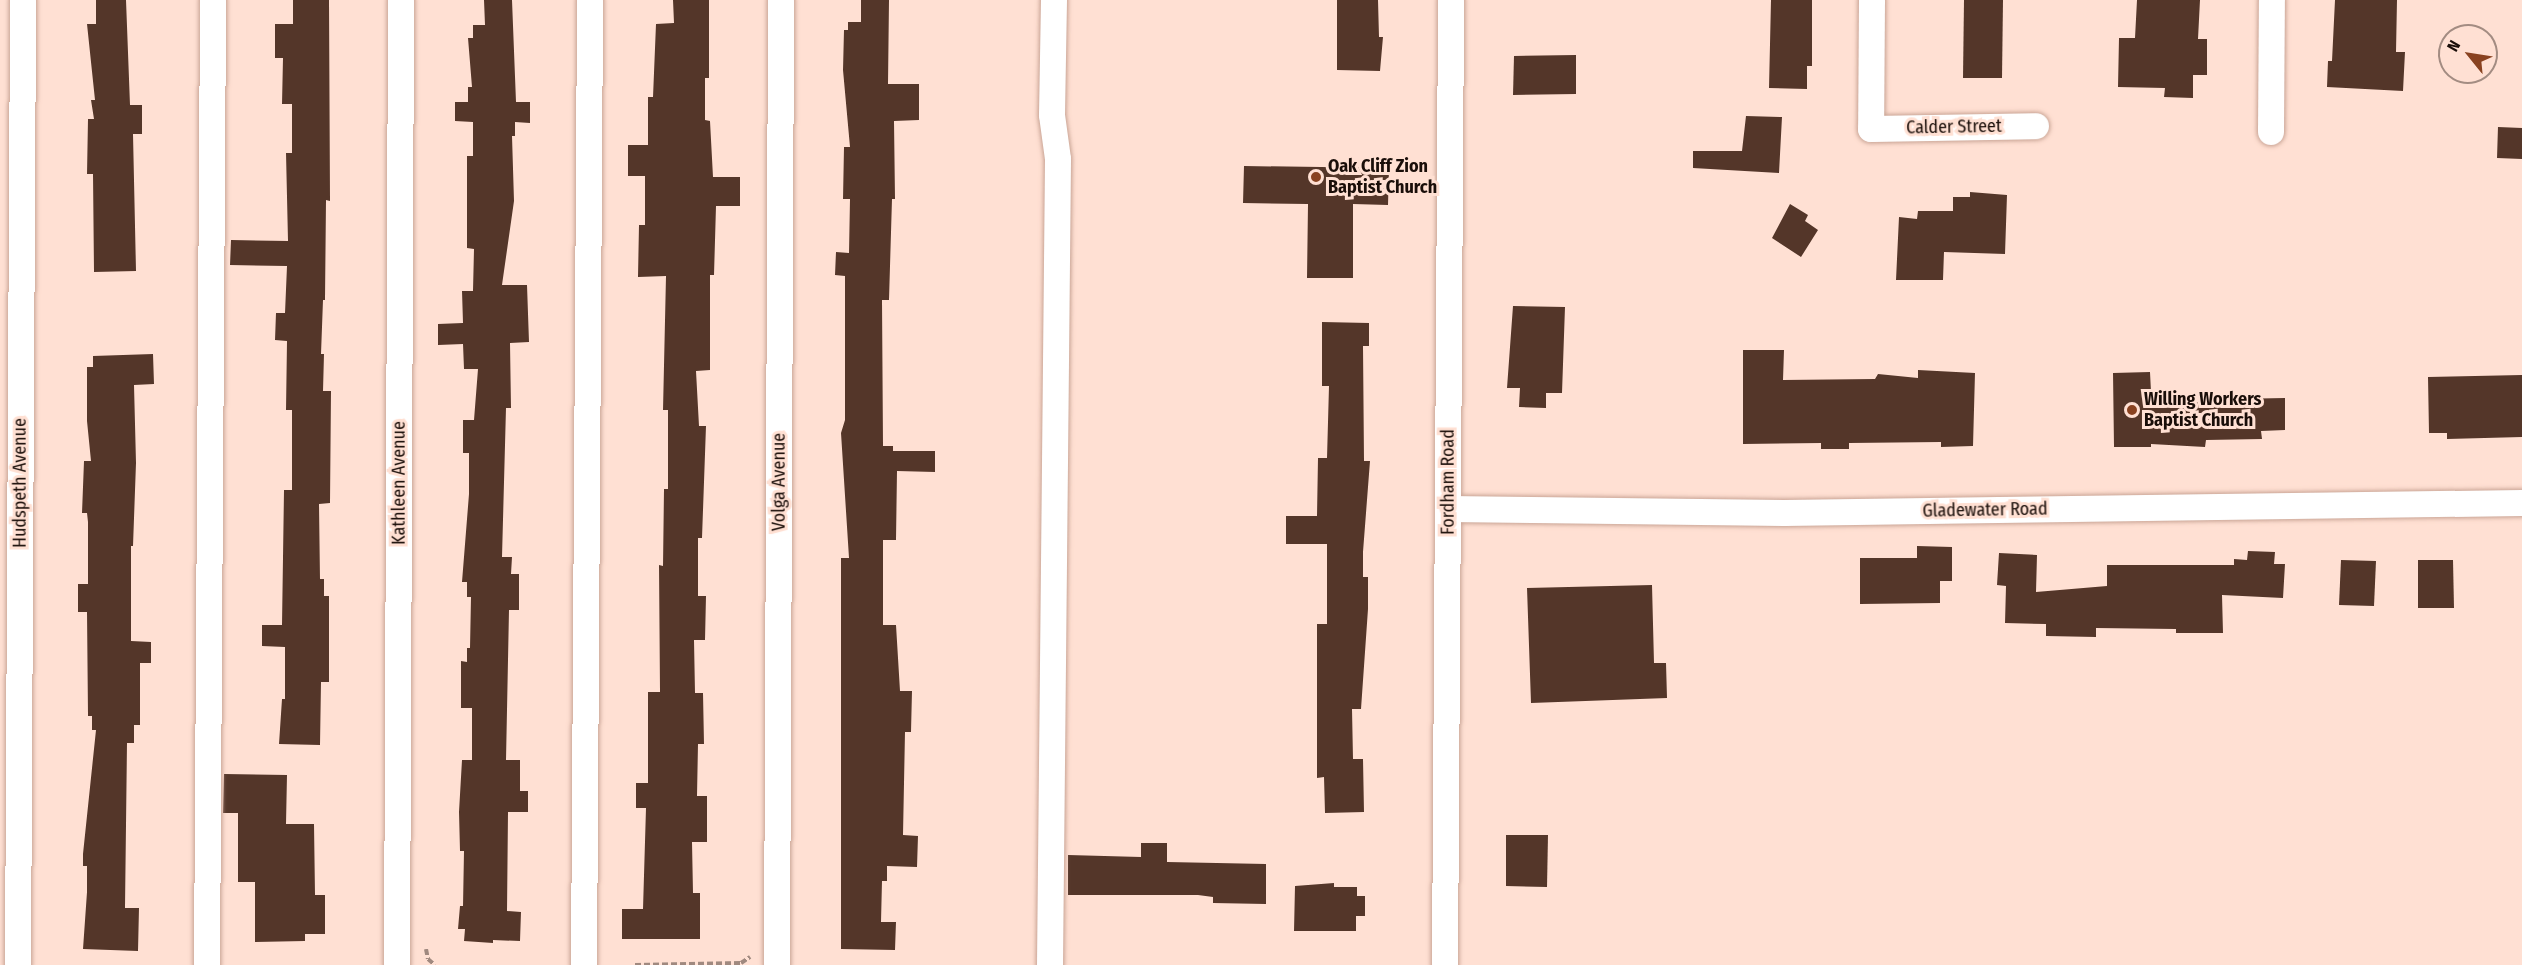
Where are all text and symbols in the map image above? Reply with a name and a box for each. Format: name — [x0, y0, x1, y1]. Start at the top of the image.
north arrow — [2438, 24, 2498, 84]
text: N — [2443, 37, 2464, 55]
street label: Calder Street — [1906, 115, 2002, 139]
place label: Oak Cliff Zion Baptist Church — [1328, 156, 1437, 198]
marker: Oak Cliff Zion Baptist Church — [1309, 170, 1323, 184]
place label: Willing Workers Baptist Church — [2144, 389, 2261, 432]
marker: Willing Workers Baptist Church — [2125, 403, 2139, 417]
street label: Hudspeth Avenue — [9, 418, 31, 548]
street label: Kathleen Avenue — [388, 421, 410, 545]
street label: Fordham Road — [1437, 429, 1459, 535]
street label: Volga Avenue — [768, 433, 790, 531]
street label: Gladewater Road — [1922, 498, 2048, 522]

